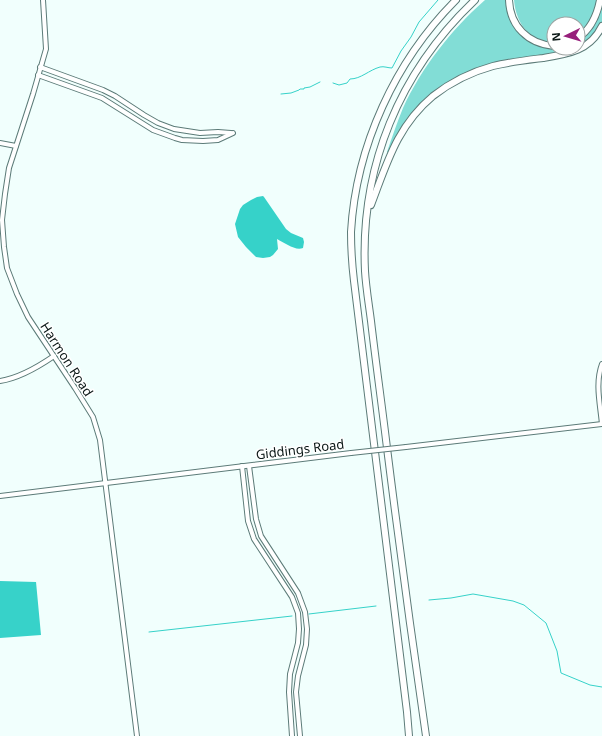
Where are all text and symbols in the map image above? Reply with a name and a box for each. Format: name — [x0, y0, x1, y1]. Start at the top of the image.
north arrow — [546, 16, 586, 56]
text: N — [548, 32, 563, 42]
street label: Harmon Road — [36, 318, 98, 400]
street label: Giddings Road — [255, 435, 345, 463]

